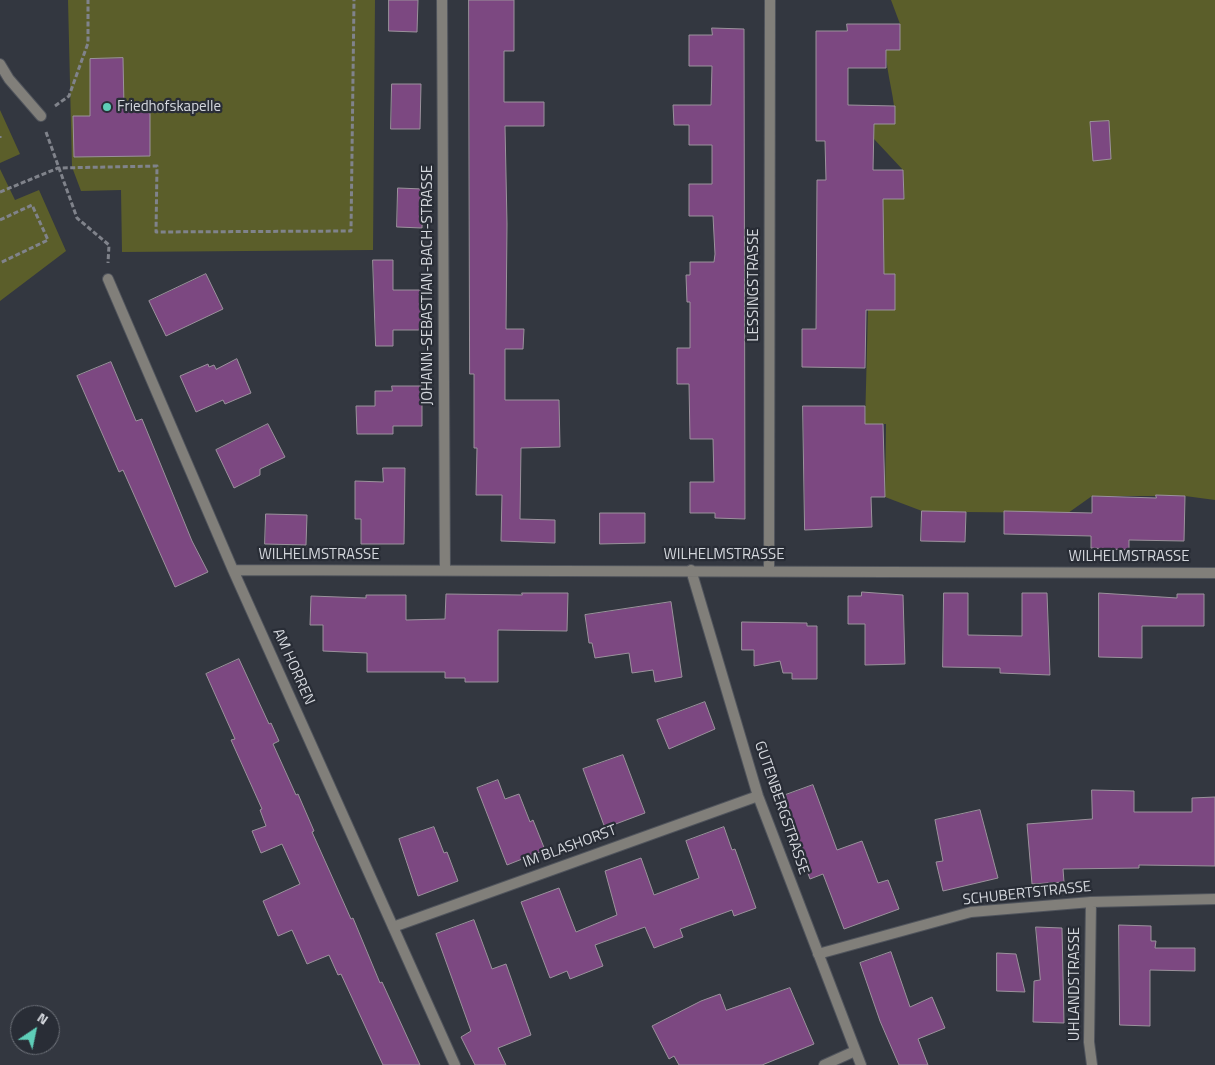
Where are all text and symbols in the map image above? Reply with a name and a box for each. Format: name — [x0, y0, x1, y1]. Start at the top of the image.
place label: Friedhofskapelle — [117, 98, 221, 116]
marker: Friedhofskapelle — [101, 101, 113, 113]
street label: JOHANN-SEBASTIAN-BACH-STRASSE — [419, 165, 437, 405]
street label: LESSINGSTRASSE — [745, 228, 763, 342]
street label: WILHELMSTRASSE — [259, 546, 379, 564]
street label: WILHELMSTRASSE — [664, 546, 784, 564]
street label: WILHELMSTRASSE — [1069, 548, 1189, 566]
street label: AM HORREN — [268, 626, 318, 708]
street label: GUTENBERGSTRASSE — [750, 739, 812, 877]
street label: IM BLASHORST — [521, 822, 619, 872]
street label: SCHUBERTSTRASSE — [962, 878, 1092, 910]
street label: UHLANDSTRASSE — [1066, 927, 1084, 1041]
north arrow — [10, 1005, 60, 1055]
text: N — [33, 1007, 53, 1029]

